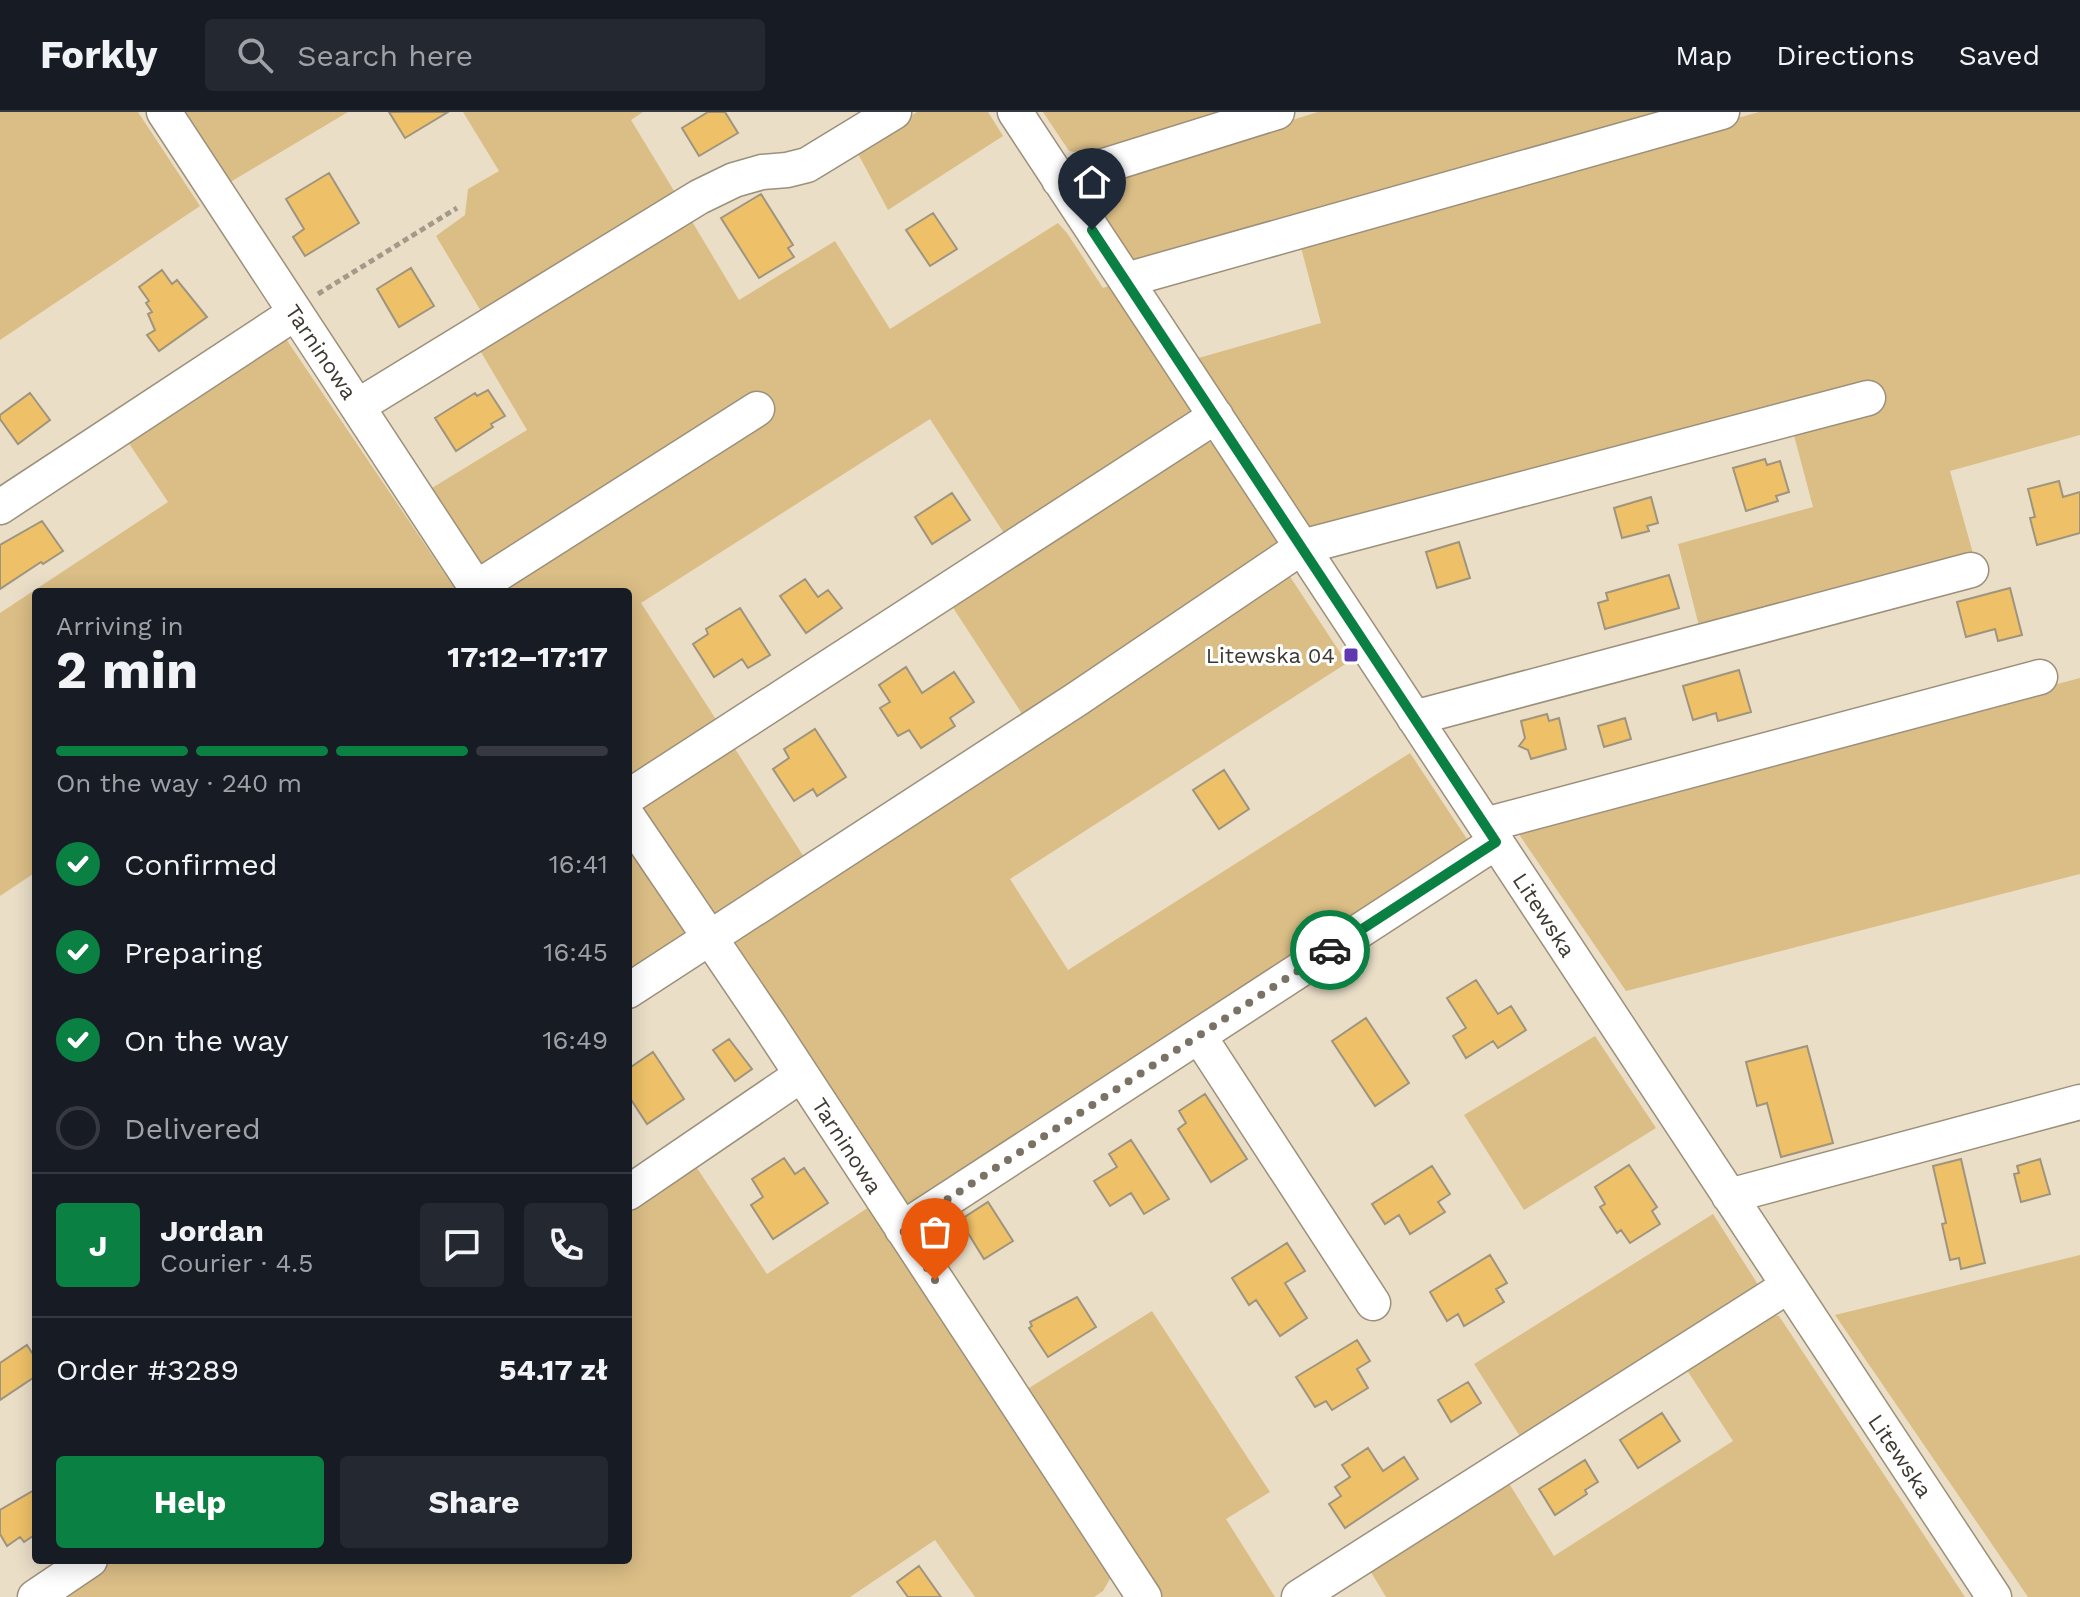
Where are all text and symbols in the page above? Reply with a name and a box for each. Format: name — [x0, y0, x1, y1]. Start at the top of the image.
search box — [205, 19, 765, 91]
text: Forkly — [40, 33, 157, 77]
icon: search — [233, 33, 277, 77]
text: Search here — [297, 38, 473, 73]
text: Map — [1675, 39, 1732, 72]
text: Directions — [1776, 39, 1915, 72]
text: Saved — [1959, 39, 2040, 72]
pin — [1058, 148, 1126, 230]
icon: home — [1070, 160, 1114, 204]
street label: Tarninowa — [280, 300, 362, 404]
text: Arriving in — [56, 611, 184, 641]
text: 17:12–17:17 — [447, 639, 608, 674]
text: 2 min — [56, 640, 198, 701]
place label: Litewska 04 — [1206, 643, 1335, 668]
marker: Litewska 04 — [1342, 646, 1360, 664]
text: On the way · 240 m — [56, 768, 302, 798]
icon: check — [56, 842, 100, 886]
text: Confirmed — [124, 847, 278, 882]
text: 16:41 — [549, 849, 608, 879]
street label: Litewska — [1508, 868, 1580, 962]
courier — [1290, 910, 1370, 990]
icon: car — [1308, 928, 1352, 972]
icon: check — [56, 930, 100, 974]
text: Preparing — [124, 935, 262, 970]
text: 16:45 — [543, 937, 608, 967]
icon: check — [56, 1018, 100, 1062]
text: On the way — [124, 1023, 289, 1058]
text: 16:49 — [542, 1025, 608, 1055]
street label: Tarninowa — [807, 1093, 887, 1199]
text: Delivered — [124, 1111, 261, 1146]
pin — [901, 1198, 969, 1280]
button: chat — [420, 1203, 504, 1287]
button: phone — [524, 1203, 608, 1287]
icon: bag — [913, 1210, 957, 1254]
text: Jordan — [160, 1213, 264, 1248]
text: J — [89, 1228, 107, 1263]
text: Courier · 4.5 — [160, 1248, 313, 1278]
text: Order #3289 — [56, 1352, 239, 1387]
text: 54.17 zł — [499, 1352, 608, 1387]
street label: Litewska — [1863, 1410, 1937, 1502]
button: Help — [56, 1456, 324, 1548]
button: Share — [340, 1456, 608, 1548]

